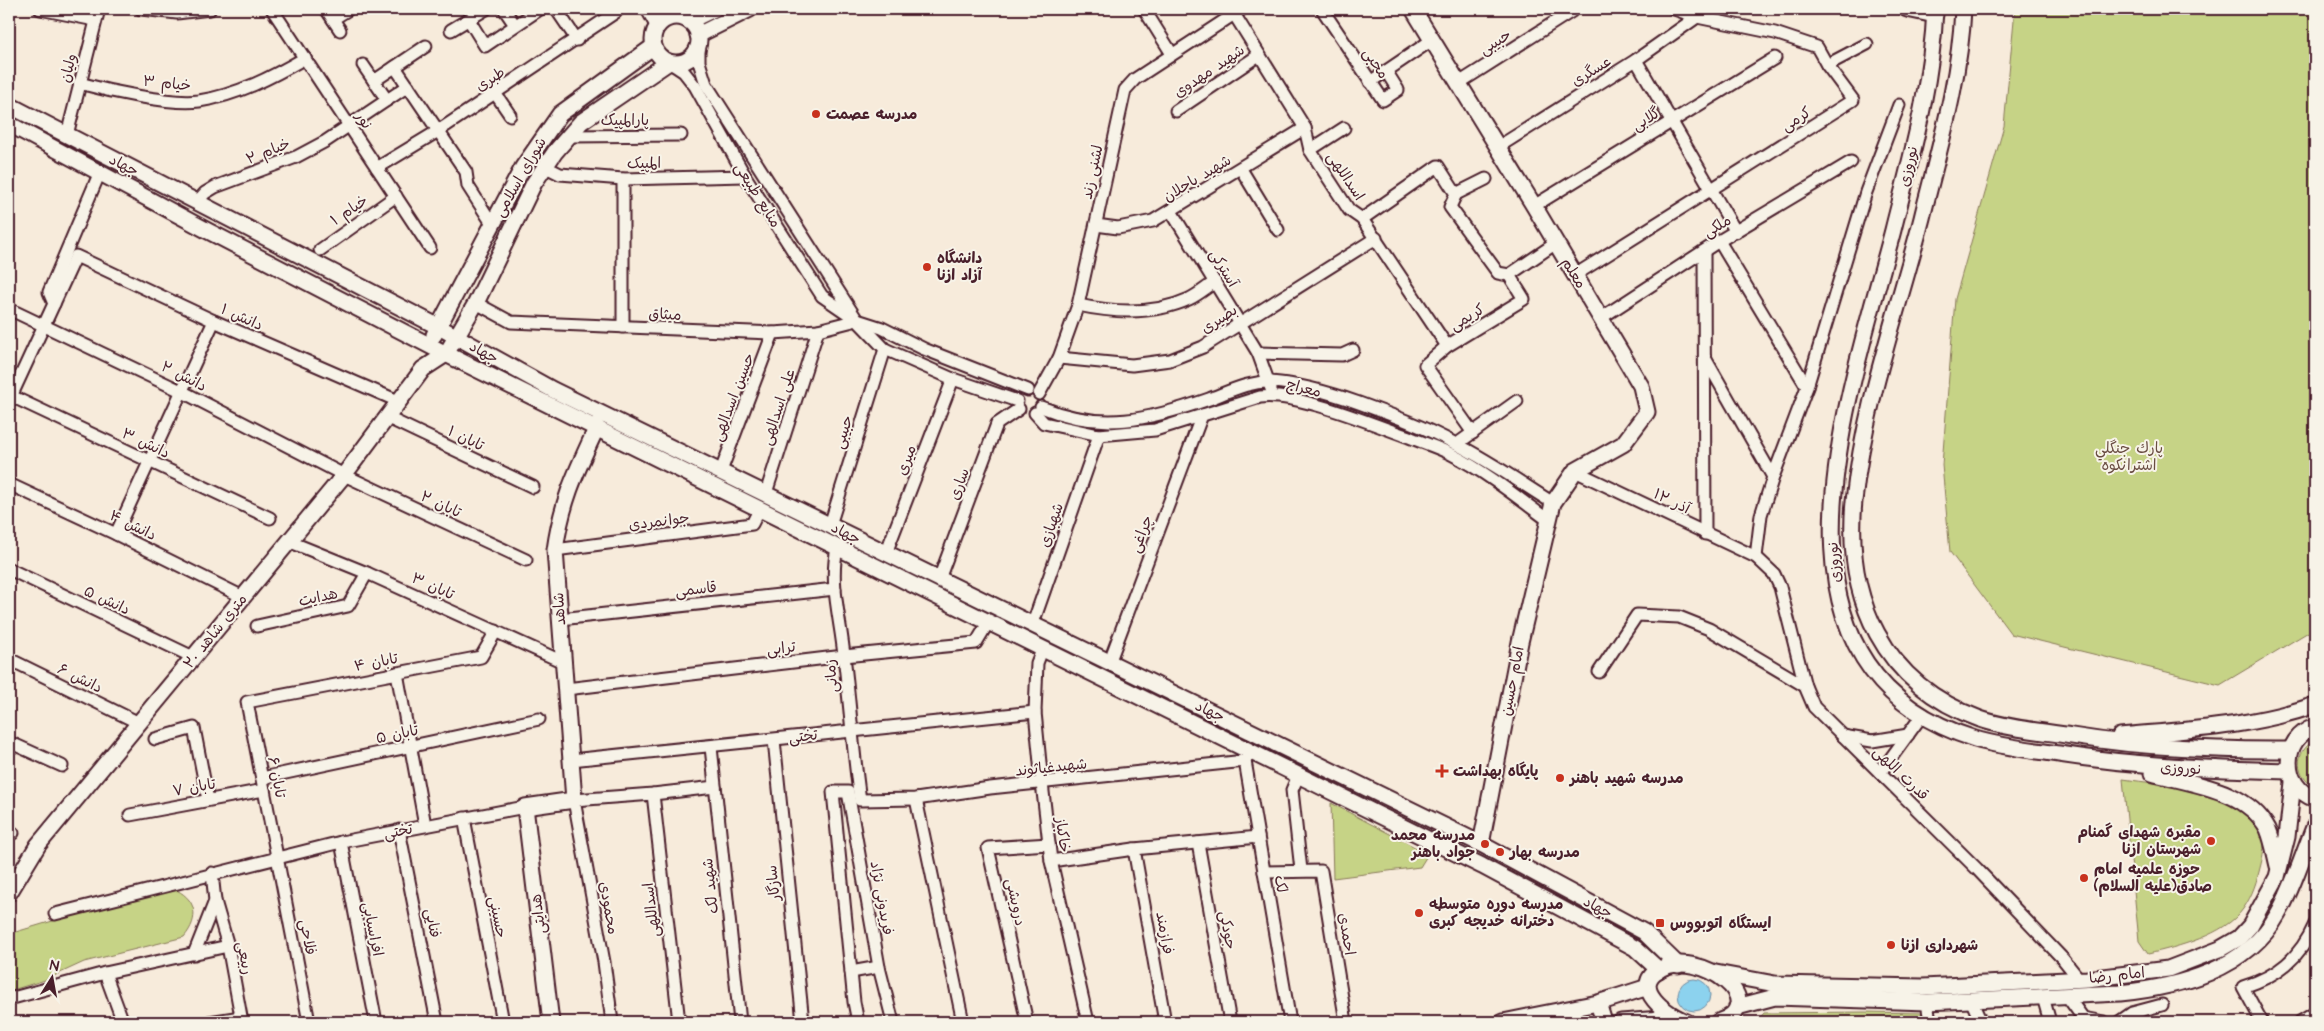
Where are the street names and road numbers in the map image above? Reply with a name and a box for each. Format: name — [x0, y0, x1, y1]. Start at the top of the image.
street label: حبیبی — [1475, 24, 1515, 60]
street label: شهید مهدوی — [1170, 40, 1249, 103]
street label: محبی — [1358, 44, 1394, 83]
street label: ولیان — [55, 51, 82, 85]
street label: عسگری — [1567, 51, 1615, 92]
street label: طبری — [471, 62, 509, 97]
street label: خیام ۳ — [142, 71, 192, 96]
street label: گلابی — [1628, 102, 1665, 136]
street label: کرمی — [1777, 102, 1815, 137]
street label: نور — [349, 106, 377, 133]
street label: پارالمپیک — [601, 110, 649, 131]
street label: خیام ۲ — [243, 133, 293, 170]
street label: شورای اسلامی — [489, 133, 552, 221]
street label: لشنی زند — [1076, 143, 1108, 201]
street label: نوروزی — [1894, 143, 1923, 189]
street label: اسداللهی — [1322, 148, 1370, 205]
street label: جهاد — [105, 149, 142, 182]
street label: شهید باجلان — [1159, 150, 1235, 207]
street label: المپیک — [627, 153, 661, 174]
street label: منابع طبیعی — [729, 159, 786, 232]
street label: خیام ۱ — [326, 190, 372, 231]
street label: ملکی — [1699, 210, 1735, 243]
street label: آسترکی — [1204, 245, 1244, 292]
street label: معلم — [1555, 254, 1591, 293]
street label: دانش ۱ — [217, 299, 266, 336]
street label: کریمی — [1446, 299, 1489, 336]
street label: بصیری — [1197, 300, 1242, 339]
street label: میثاق — [648, 303, 682, 326]
street label: جهاد — [465, 336, 502, 369]
street label: حسین اسدالهی — [707, 350, 760, 444]
street label: دانش ۲ — [157, 356, 210, 397]
street label: علی اسدالهی — [756, 366, 801, 448]
street label: معراج — [1284, 374, 1324, 403]
street label: حبیبی — [828, 413, 859, 452]
street label: تابان ۱ — [444, 421, 488, 457]
street label: دانش ۳ — [118, 423, 173, 464]
street label: میری — [891, 442, 922, 478]
street label: ساری — [944, 465, 975, 503]
street label: ۱۲ آذر — [1650, 484, 1695, 520]
street label: تابان ۲ — [417, 486, 465, 523]
street label: شهبازی — [1034, 500, 1069, 550]
street label: دانش ۴ — [106, 505, 160, 546]
street label: جوانمردی — [628, 507, 691, 536]
street label: چراغی — [1125, 512, 1158, 556]
street label: جهاد — [827, 517, 864, 550]
street label: نوروزی — [1822, 540, 1847, 584]
street label: تابان ۳ — [408, 568, 458, 605]
street label: قاسمی — [674, 577, 718, 602]
street label: دانش ۵ — [80, 581, 133, 620]
street label: هدایت — [297, 583, 340, 612]
street label: ۲۰ متری شاهد — [179, 589, 252, 673]
street label: شاهد — [548, 592, 571, 626]
street label: ترابی — [765, 636, 797, 661]
street label: امام حسین — [1495, 644, 1530, 718]
street label: تابان ۴ — [353, 648, 400, 677]
street label: زمانی — [820, 658, 843, 694]
street label: دانش ۶ — [54, 659, 106, 698]
street label: جهاد — [1191, 695, 1228, 727]
street label: تابان ۵ — [374, 720, 421, 749]
street label: تختی — [787, 724, 819, 749]
street label: قدرت اللهی — [1868, 741, 1933, 805]
street label: شهید‌غیاثوند — [1014, 753, 1088, 782]
street label: تابان ۶ — [262, 755, 291, 800]
street label: نوروزی — [2160, 757, 2202, 780]
street label: تابان ۷ — [171, 773, 218, 802]
street label: خاکباز — [1050, 815, 1075, 854]
street label: تختی — [382, 818, 415, 845]
street label: شهید لک — [697, 857, 724, 915]
street label: فریدونی نژاد — [865, 859, 898, 937]
street label: سازگار — [761, 864, 786, 903]
street label: لک — [1269, 874, 1292, 894]
street label: درویشی — [1000, 876, 1031, 928]
street label: محمودی — [594, 880, 623, 936]
street label: اسداللهی — [638, 881, 665, 938]
street label: جهاد — [1579, 891, 1616, 924]
street label: هدایتی — [526, 893, 551, 935]
street label: حسینی — [483, 894, 512, 940]
street label: افراسیابی — [357, 900, 388, 958]
street label: فنایی — [419, 907, 446, 940]
street label: جودکی — [1214, 909, 1241, 951]
street label: فرازمند — [1150, 910, 1179, 956]
street label: احمدی — [1333, 911, 1360, 957]
street label: فلاحی — [294, 917, 321, 957]
street label: ربیعی — [231, 940, 258, 976]
street label: امام رضا — [2088, 962, 2146, 989]

